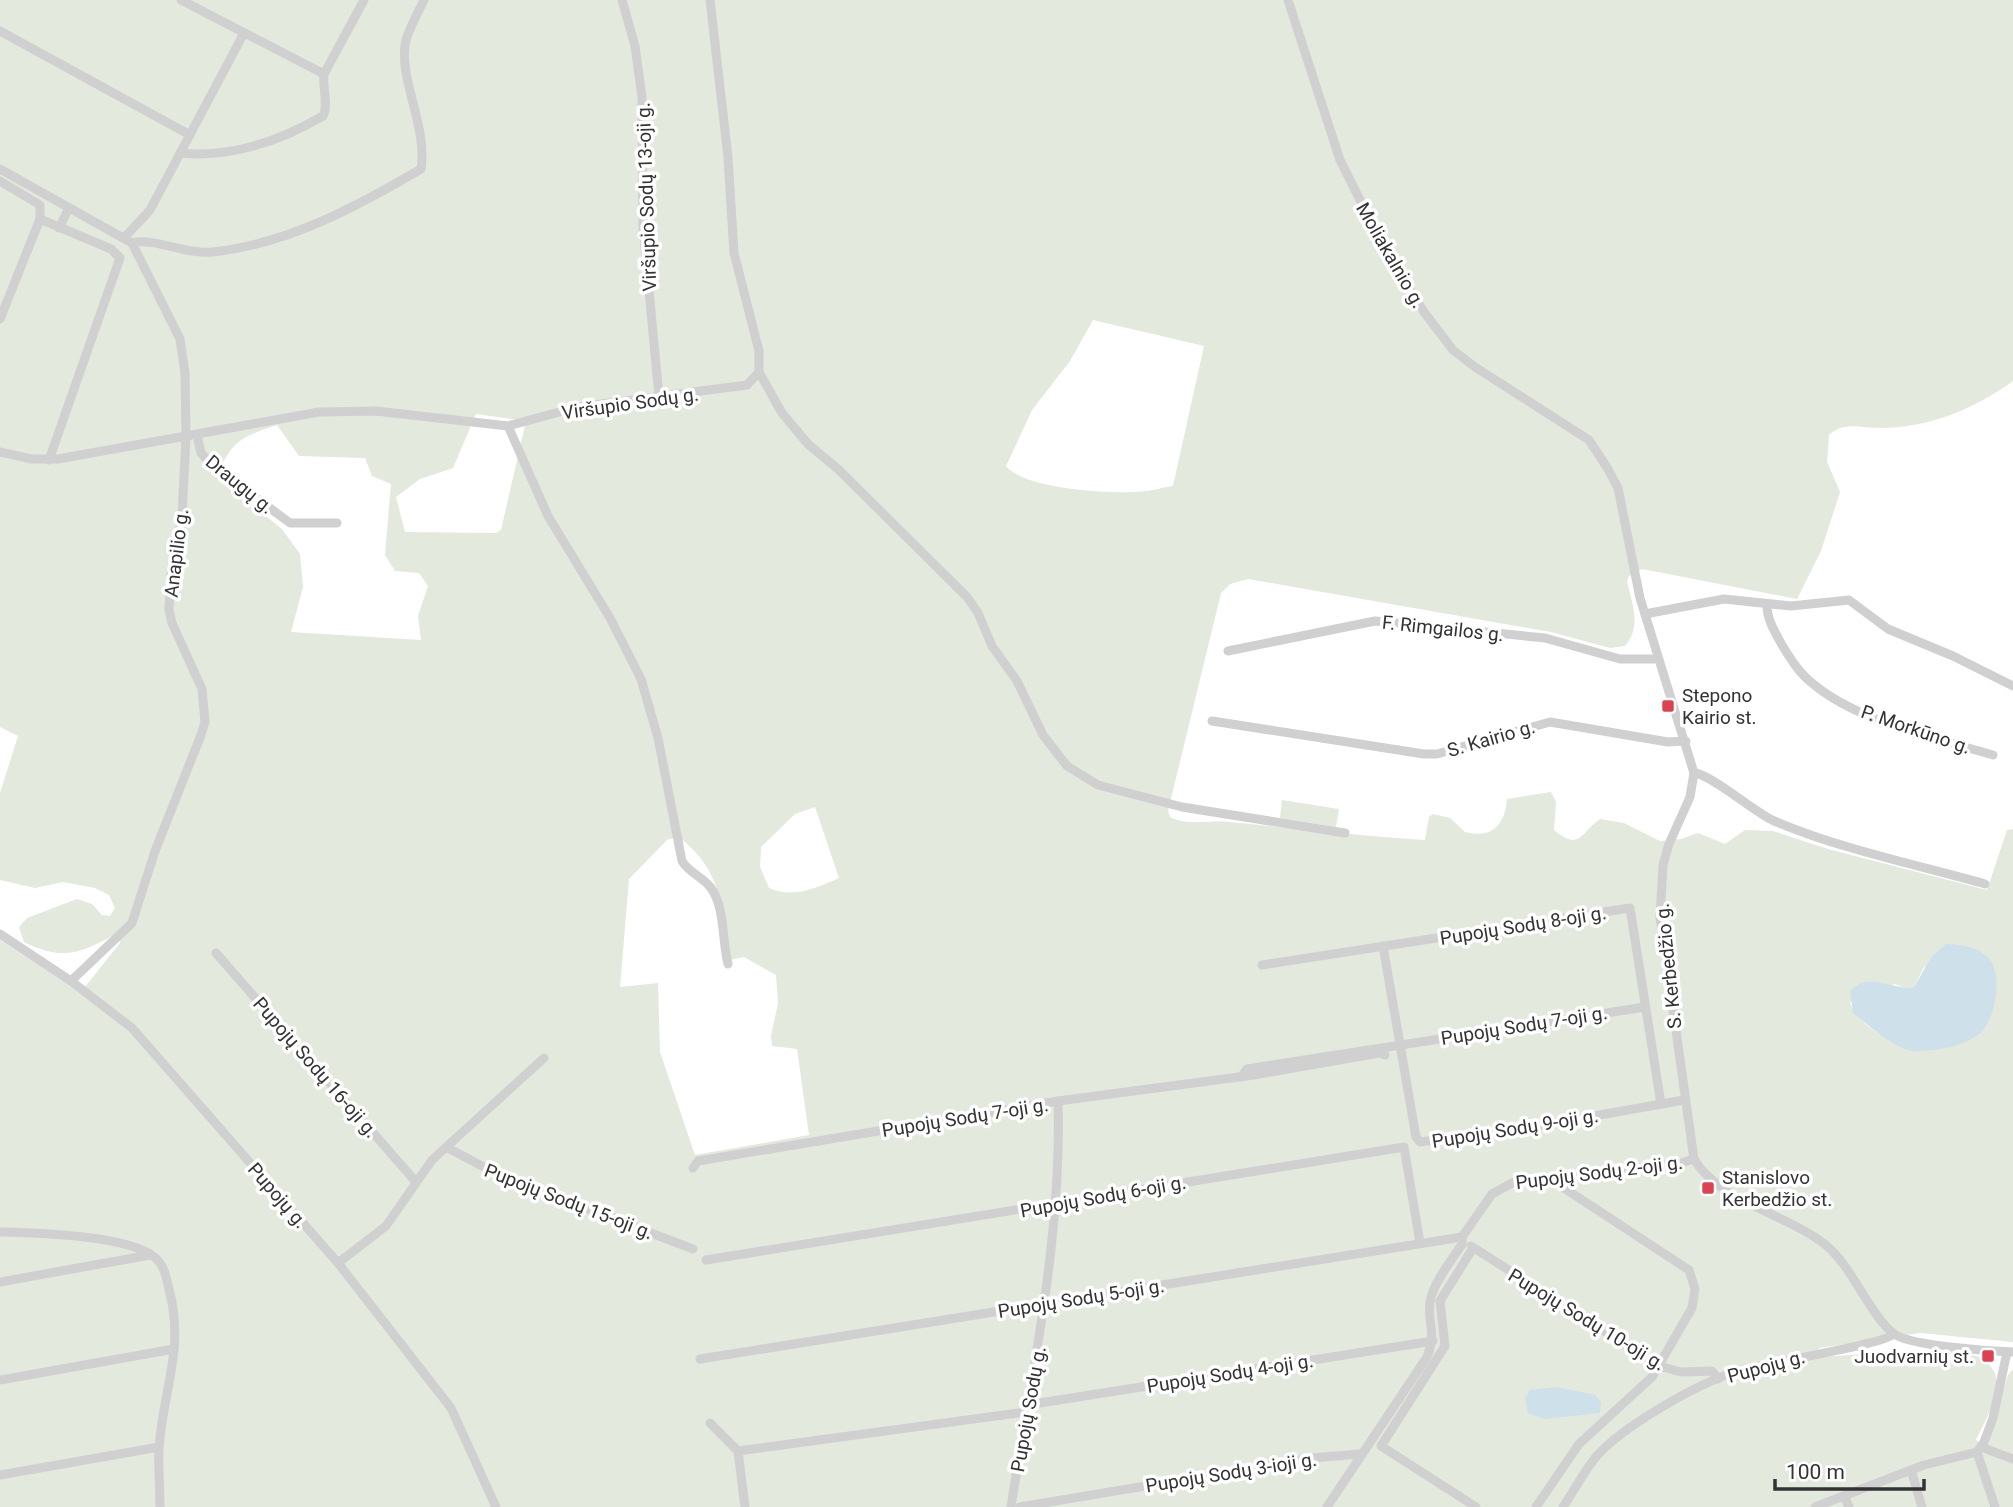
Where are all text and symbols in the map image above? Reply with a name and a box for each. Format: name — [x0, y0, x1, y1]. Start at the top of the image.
street label: Viršupio Sodų 13-oji g. — [632, 102, 661, 292]
street label: Moliakalnio g. — [1351, 198, 1430, 312]
street label: Viršupio Sodų g. — [560, 383, 700, 424]
street label: Draugų g. — [201, 450, 278, 519]
street label: Anapilio g. — [160, 507, 193, 599]
street label: F. Rimgailos g. — [1381, 611, 1505, 646]
place label: Stepono Kairio st. — [1682, 684, 1757, 729]
marker: Stepono Kairio st. — [1660, 698, 1676, 714]
street label: P. Morkūno g. — [1858, 700, 1974, 759]
street label: S. Kairio g. — [1445, 715, 1538, 762]
street label: Pupojų Sodų 8-oji g. — [1438, 901, 1608, 950]
street label: S. Kerbedžio g. — [1650, 902, 1687, 1030]
street label: Pupojų Sodų 16-oji g. — [248, 992, 383, 1142]
street label: Pupojų Sodų 7-oji g. — [1439, 1001, 1609, 1050]
street label: Pupojų Sodų 7-oji g. — [880, 1093, 1050, 1142]
street label: Pupojų Sodų 9-oji g. — [1430, 1104, 1600, 1153]
street label: Pupojų Sodų 2-oji g. — [1514, 1151, 1684, 1194]
street label: Pupojų g. — [243, 1158, 312, 1233]
street label: Pupojų Sodų 15-oji g. — [481, 1159, 656, 1244]
place label: Stanislovo Kerbedžio st. — [1722, 1166, 1832, 1211]
street label: Pupojų Sodų 6-oji g. — [1018, 1171, 1188, 1222]
marker: Stanislovo Kerbedžio st. — [1700, 1180, 1716, 1196]
street label: Pupojų Sodų 10-oji g. — [1504, 1264, 1669, 1375]
street label: Pupojų Sodų 5-oji g. — [996, 1274, 1166, 1323]
street label: Pupojų Sodų g. — [1006, 1344, 1051, 1474]
street label: Pupojų g. — [1725, 1345, 1807, 1388]
place label: Juodvarnių st. — [1854, 1345, 1974, 1368]
marker: Juodvarnių st. — [1980, 1348, 1996, 1364]
street label: Pupojų Sodų 4-oji g. — [1145, 1349, 1315, 1398]
street label: Pupojų Sodų 3-ioji g. — [1144, 1448, 1318, 1497]
scale bar — [1775, 1448, 1924, 1492]
text: 100 m — [1786, 1460, 1845, 1484]

